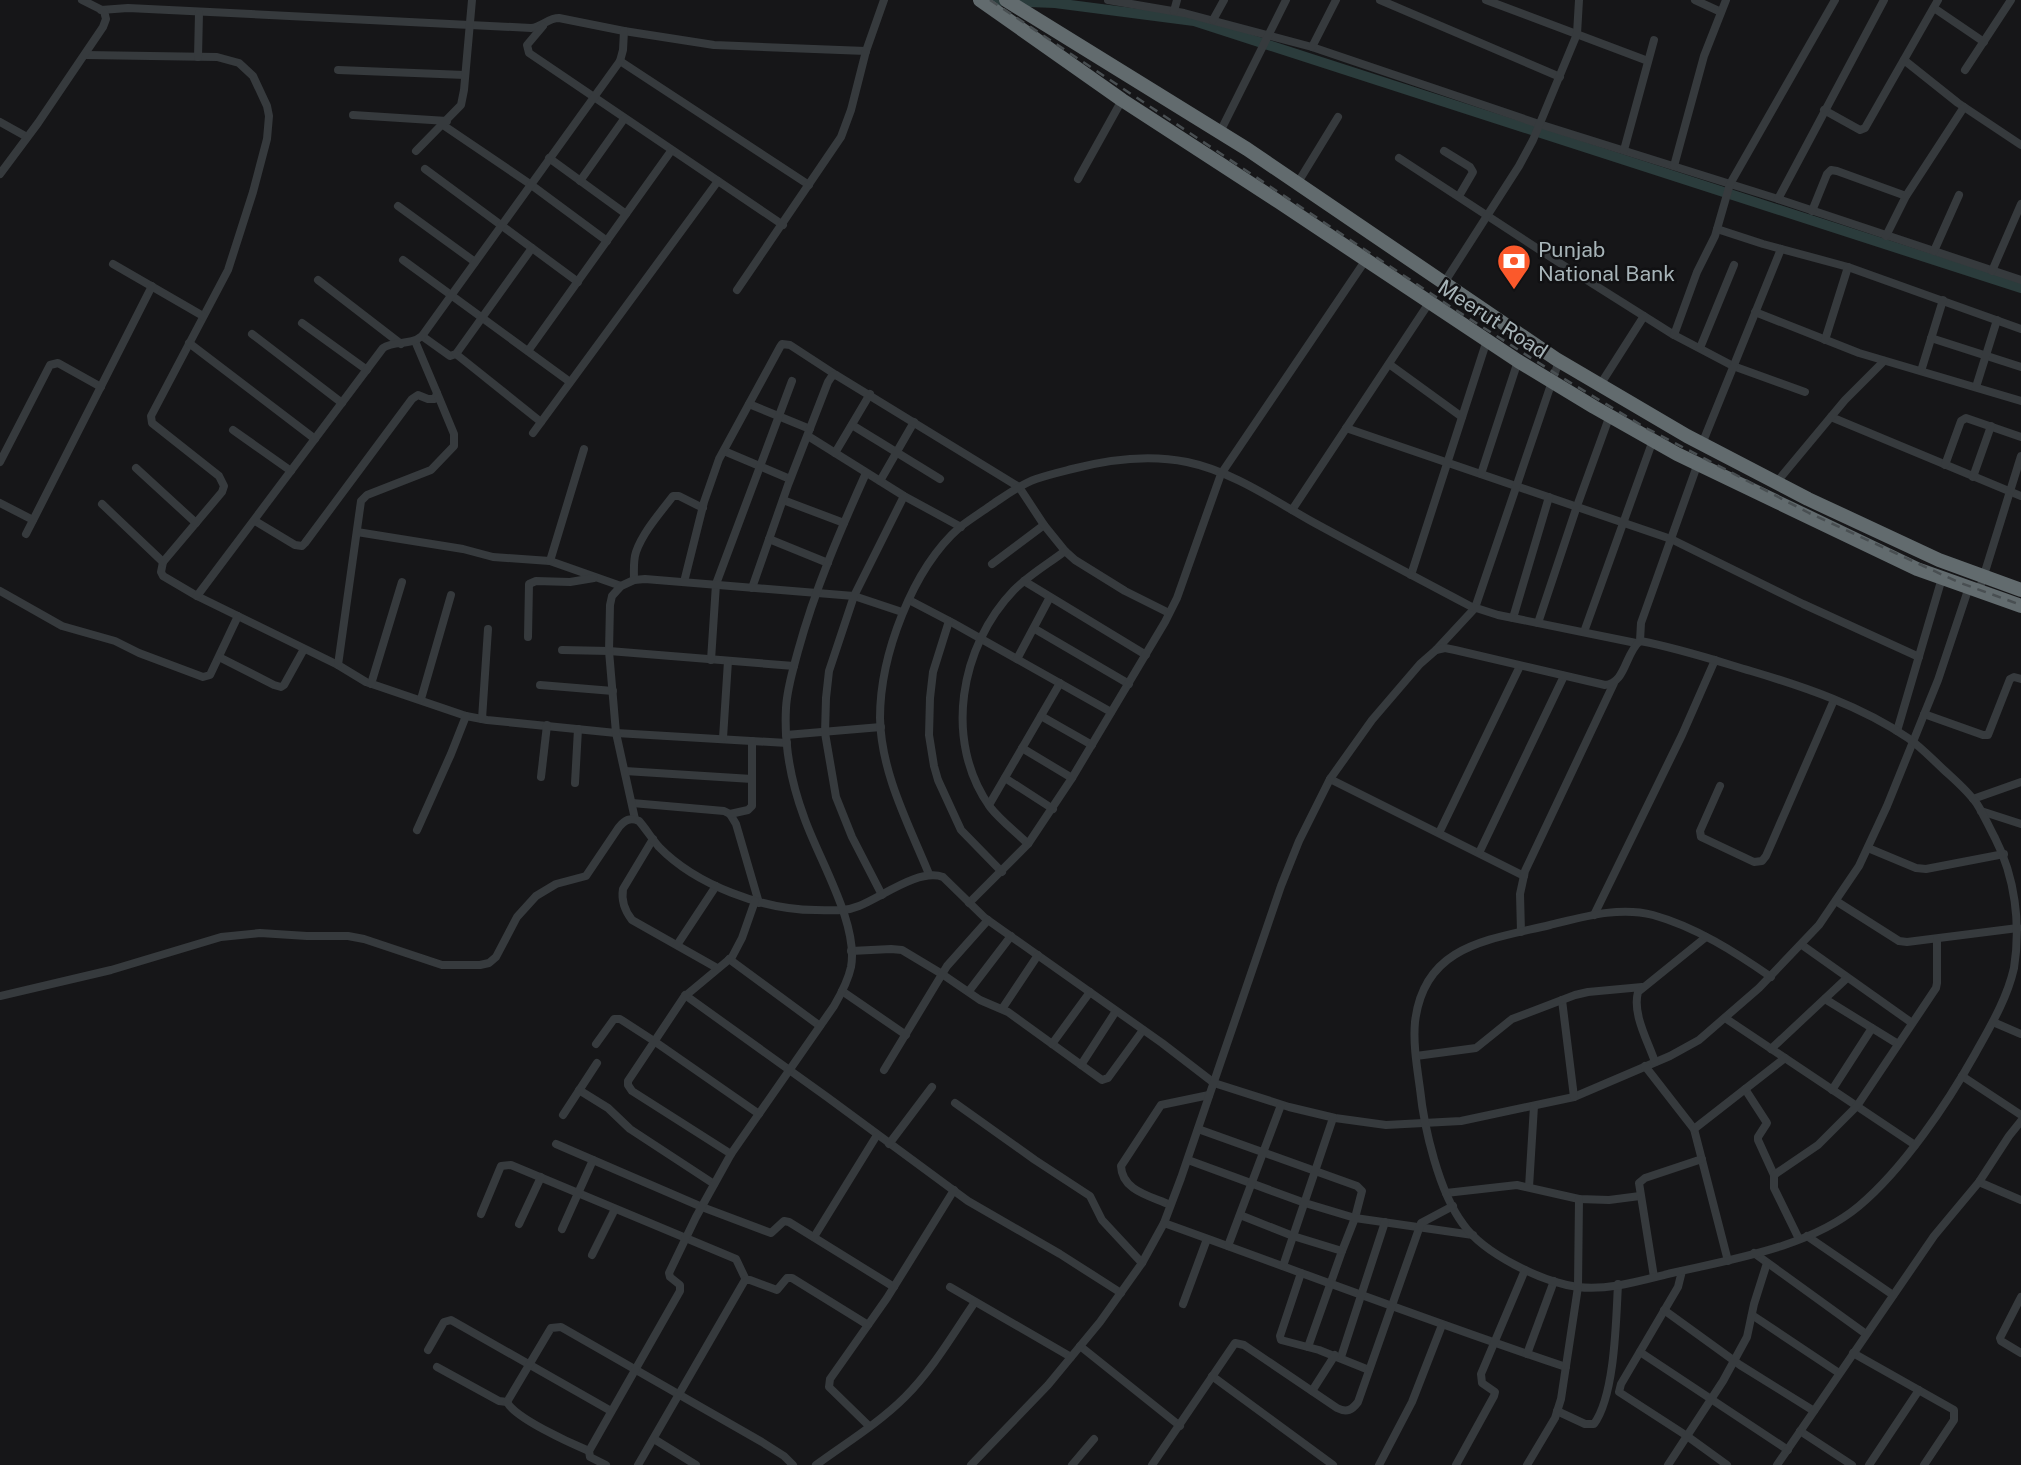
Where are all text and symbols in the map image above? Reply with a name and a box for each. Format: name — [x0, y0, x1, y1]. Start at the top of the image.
place label: Punjab National Bank — [1538, 237, 1675, 286]
bank icon: Punjab National Bank — [1495, 242, 1533, 291]
street label: Meerut Road — [1433, 274, 1553, 364]

